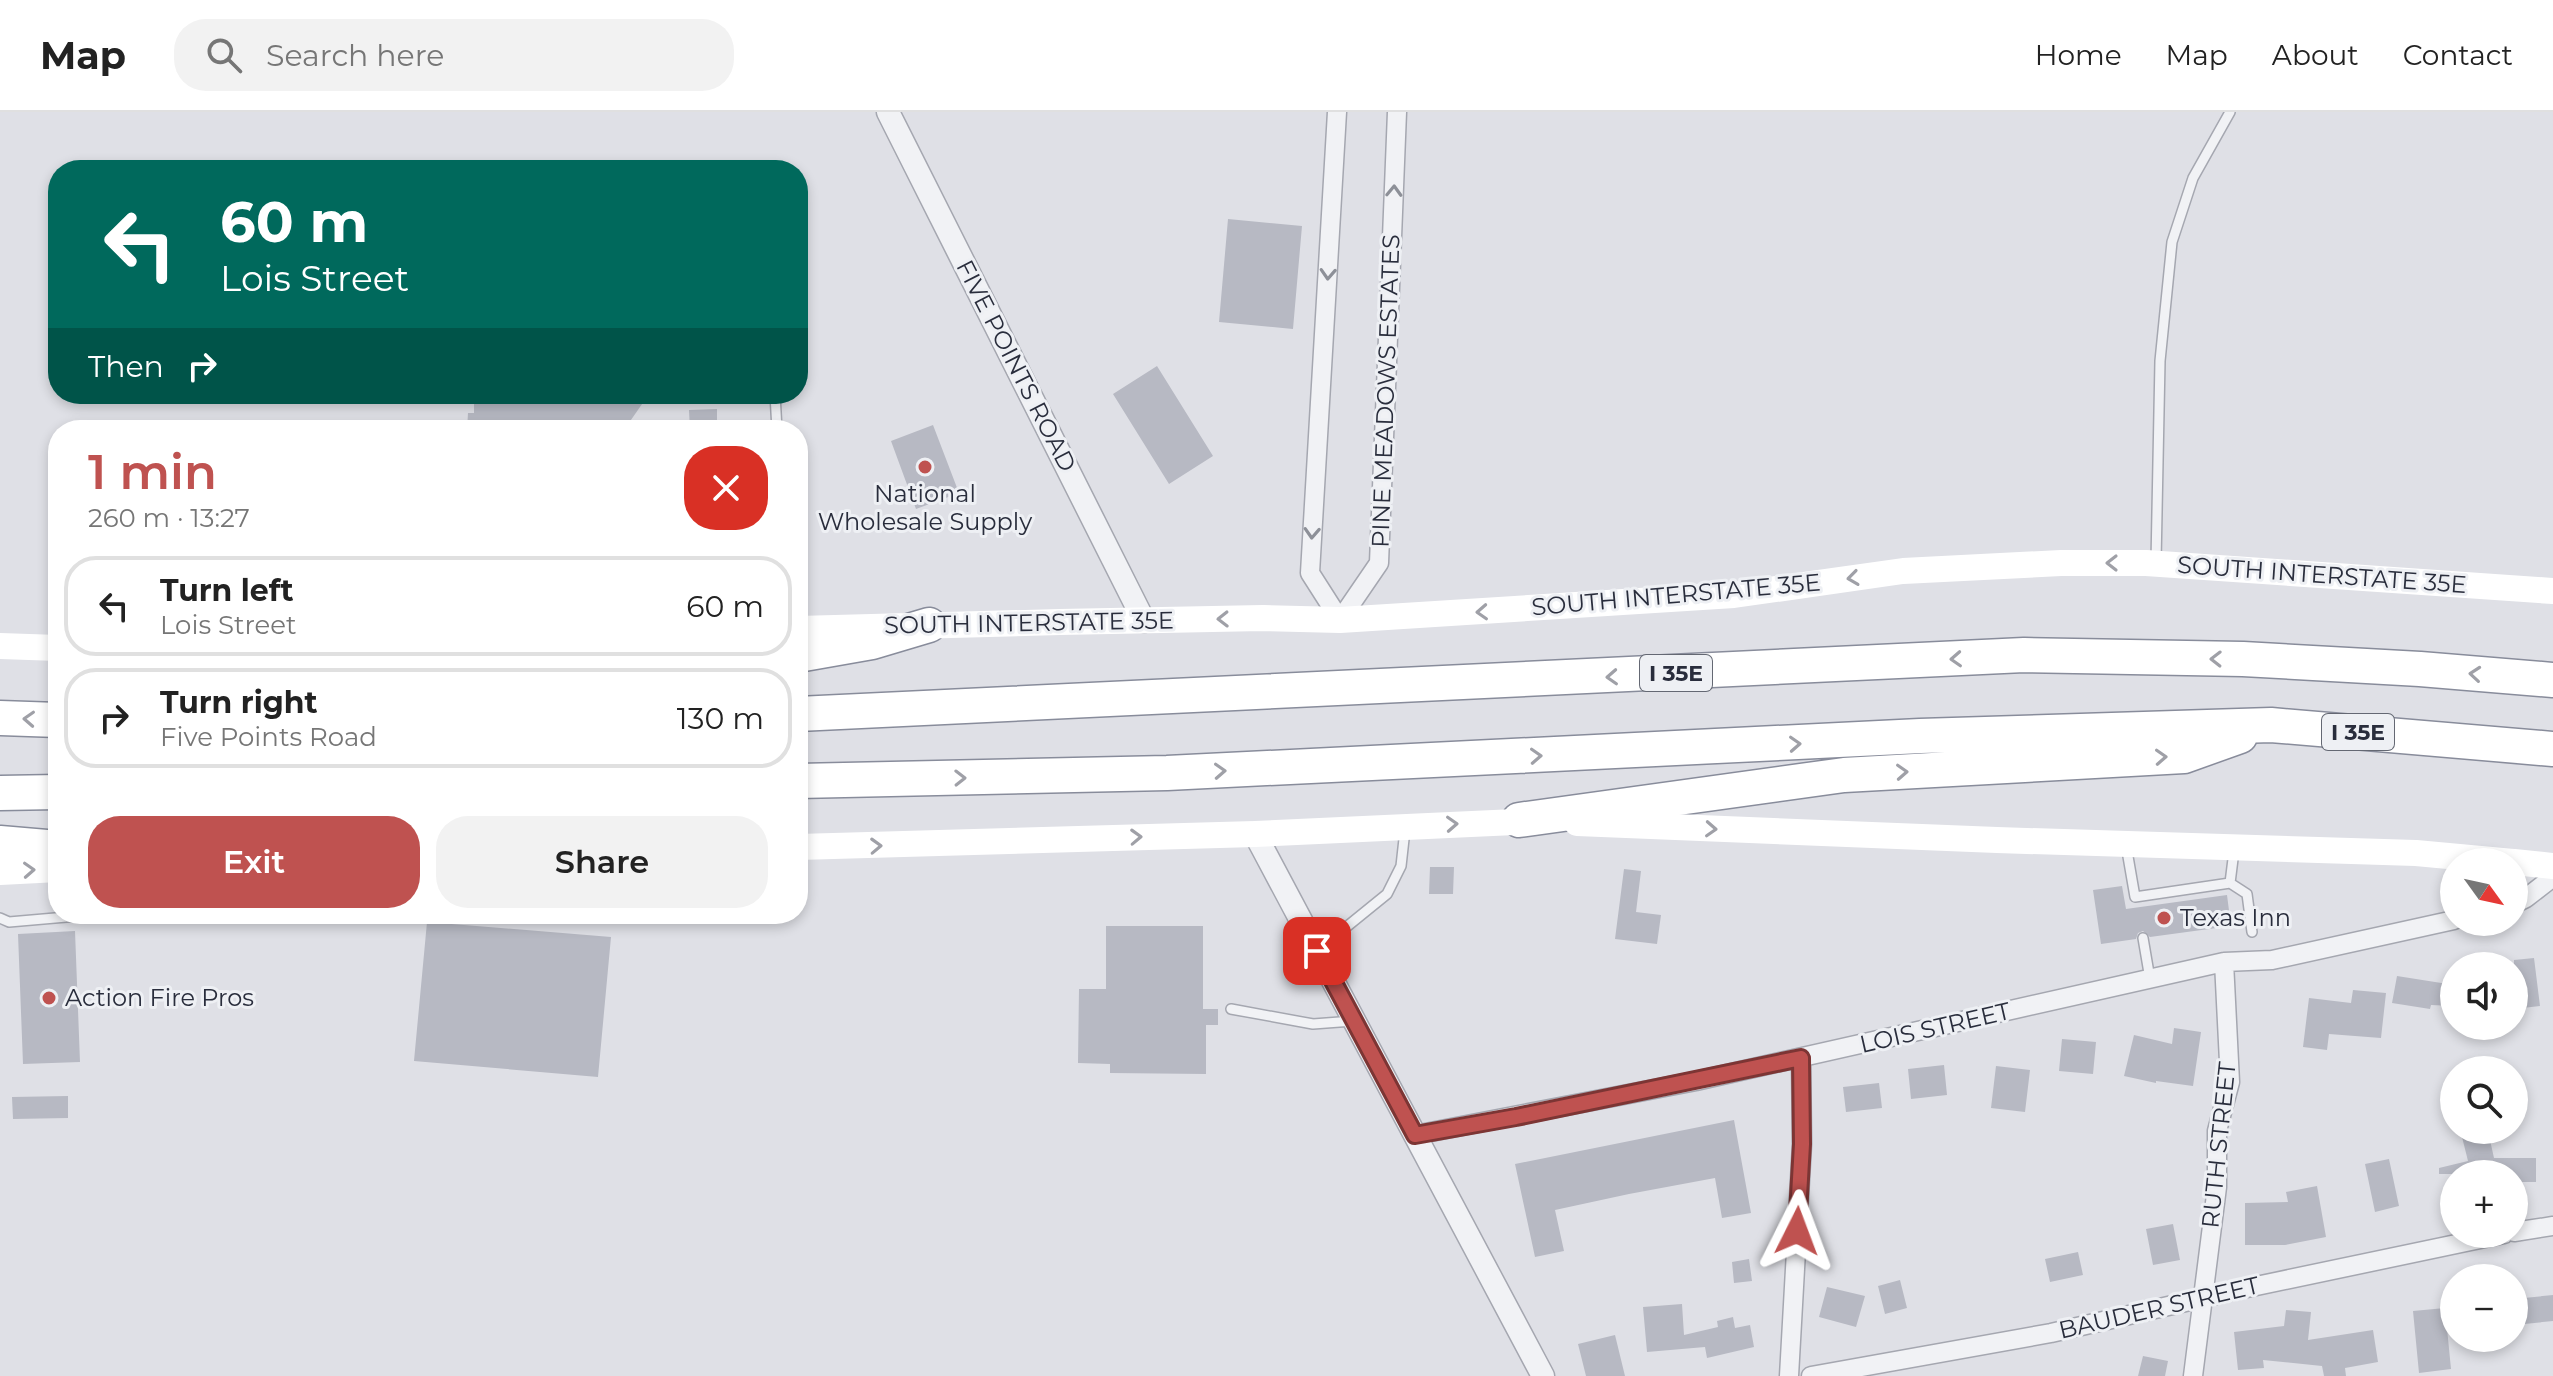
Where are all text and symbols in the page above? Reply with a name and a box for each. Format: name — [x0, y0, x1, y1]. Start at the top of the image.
search box — [174, 19, 734, 91]
text: Map — [40, 32, 126, 79]
icon: search — [202, 33, 246, 77]
text: Search here — [266, 37, 444, 74]
text: Home — [2035, 38, 2122, 72]
text: Map — [2166, 38, 2228, 72]
text: About — [2272, 38, 2359, 72]
text: Contact — [2403, 38, 2513, 72]
one-way arrow — [1386, 184, 1403, 196]
text: 60 m — [220, 188, 368, 256]
icon: left — [88, 192, 192, 296]
street label: PINE MEADOWS ESTATES — [1366, 234, 1405, 548]
street label: FIVE POINTS ROAD — [950, 255, 1082, 477]
text: Lois Street — [220, 256, 409, 300]
one-way arrow — [1320, 268, 1337, 281]
icon: right — [180, 344, 224, 388]
text: Then — [88, 348, 164, 385]
text: 1 min — [88, 443, 217, 501]
button: close — [684, 446, 768, 530]
marker: National Wholesale Supply — [916, 458, 934, 476]
place label: National Wholesale Supply — [818, 479, 1032, 536]
text: 260 m · 13:27 — [88, 502, 250, 534]
one-way arrow — [1304, 527, 1321, 540]
street label: SOUTH INTERSTATE 35E — [2176, 550, 2468, 599]
one-way arrow — [2105, 554, 2118, 572]
street label: SOUTH INTERSTATE 35E — [1530, 567, 1822, 622]
one-way arrow — [1846, 569, 1860, 586]
text: Turn left — [160, 572, 293, 609]
icon: left — [92, 584, 136, 628]
text: 60 m — [686, 588, 764, 625]
one-way arrow — [1475, 603, 1488, 620]
street label: SOUTH INTERSTATE 35E — [884, 605, 1174, 640]
text: Lois Street — [160, 609, 297, 641]
one-way arrow — [1216, 610, 1229, 628]
one-way arrow — [1949, 650, 1962, 667]
one-way arrow — [2209, 650, 2222, 668]
road number: I 35E — [1640, 655, 1712, 691]
one-way arrow — [2468, 665, 2481, 682]
one-way arrow — [1605, 668, 1618, 685]
text: Turn right — [160, 684, 317, 721]
icon: right — [92, 696, 136, 740]
text: 130 m — [677, 700, 764, 737]
one-way arrow — [22, 711, 35, 728]
road number: I 35E — [2322, 714, 2394, 750]
text: Five Points Road — [160, 721, 377, 753]
one-way arrow — [1789, 736, 1802, 753]
one-way arrow — [1530, 748, 1543, 765]
one-way arrow — [2155, 749, 2168, 766]
one-way arrow — [1214, 762, 1227, 779]
one-way arrow — [1896, 763, 1909, 780]
one-way arrow — [954, 769, 967, 786]
button: Exit — [88, 816, 420, 908]
button: Share — [436, 816, 768, 908]
one-way arrow — [1445, 816, 1458, 833]
one-way arrow — [1705, 820, 1718, 837]
one-way arrow — [1130, 829, 1143, 846]
one-way arrow — [870, 837, 883, 854]
north arrow — [2440, 848, 2528, 936]
map controls — [2440, 848, 2528, 1352]
one-way arrow — [23, 862, 36, 879]
place label: Texas Inn — [2180, 903, 2291, 932]
marker: Texas Inn — [2155, 909, 2173, 927]
pin — [1283, 917, 1351, 985]
icon: arrive — [1295, 929, 1339, 973]
button: sound — [2440, 952, 2528, 1040]
place label: Action Fire Pros — [65, 983, 254, 1012]
marker: Action Fire Pros — [40, 989, 58, 1007]
street label: LOIS STREET — [1857, 996, 2013, 1059]
button: search — [2440, 1056, 2528, 1144]
street label: RUTH STREET — [2195, 1060, 2242, 1230]
button: + — [2440, 1160, 2528, 1248]
position arrow — [1755, 1189, 1839, 1273]
button: − — [2440, 1264, 2528, 1352]
street label: BAUDER STREET — [2056, 1270, 2262, 1345]

